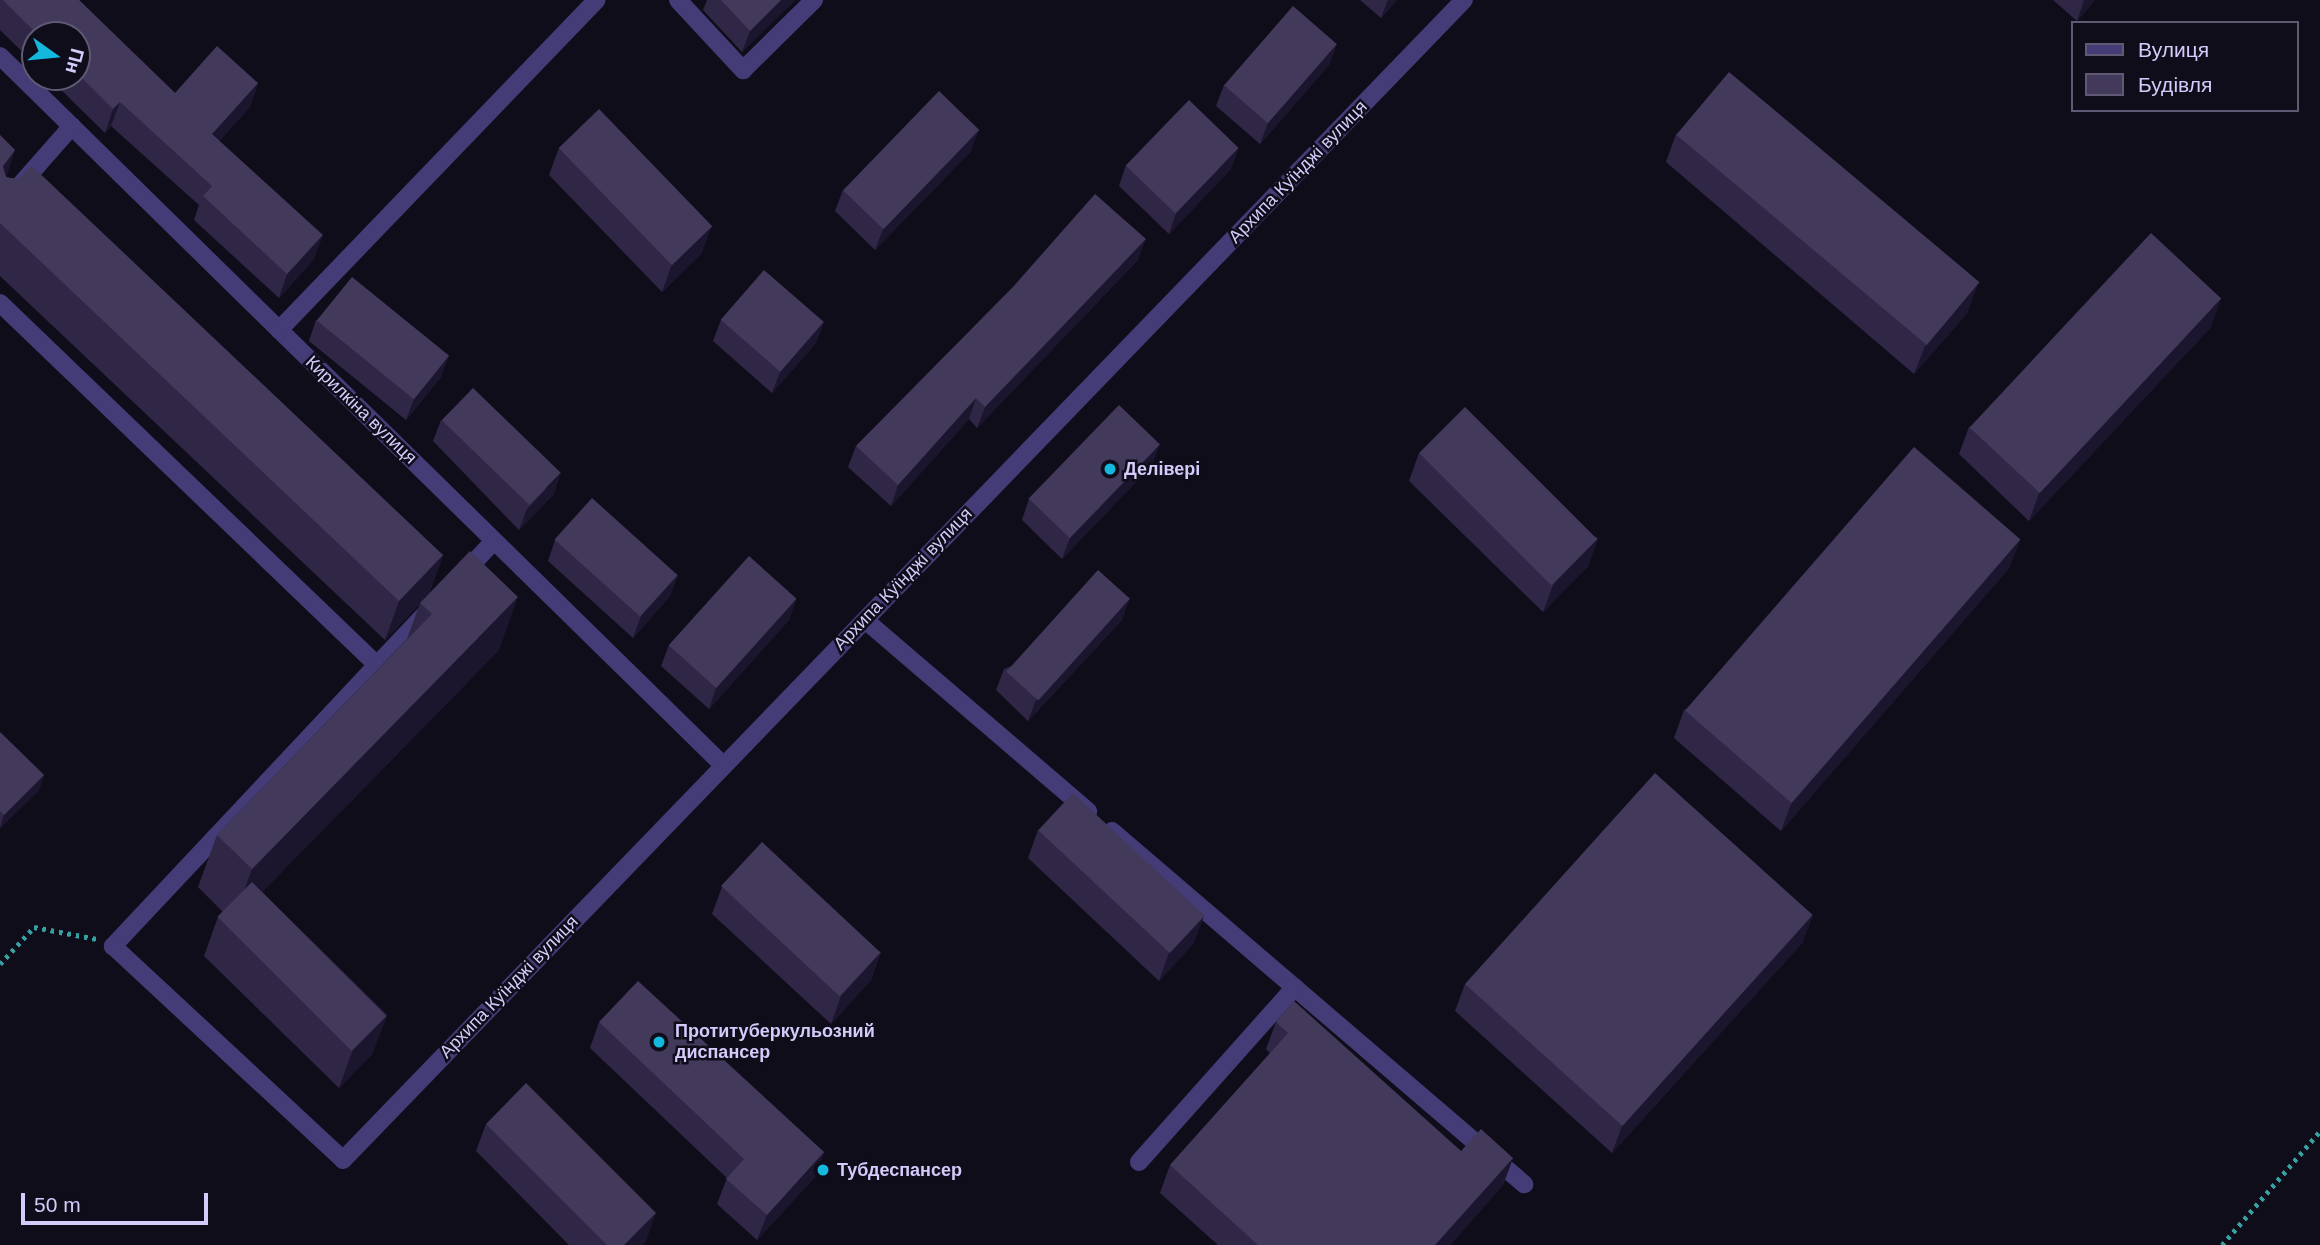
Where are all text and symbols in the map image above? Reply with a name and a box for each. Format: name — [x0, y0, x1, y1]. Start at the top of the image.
north arrow — [21, 21, 91, 91]
legend — [2072, 21, 2299, 112]
text: Вулиця — [2138, 38, 2209, 61]
text: Пн — [61, 46, 88, 76]
text: Будівля — [2138, 73, 2212, 96]
street label: Архипа Куїнджі вулиця — [1224, 96, 1372, 248]
street label: Кирилкіна вулиця — [301, 351, 421, 469]
place label: Делівері — [1124, 458, 1200, 480]
marker: Делівері — [1102, 461, 1118, 477]
street label: Архипа Куїнджі вулиця — [829, 503, 977, 655]
street label: Архипа Куїнджі вулиця — [435, 911, 583, 1063]
place label: Протитуберкульозний диспансер — [675, 1021, 875, 1064]
marker: Протитуберкульозний диспансер — [649, 1032, 669, 1052]
place label: Тубдеспансер — [837, 1159, 962, 1181]
marker: Тубдеспансер — [815, 1162, 831, 1178]
scale bar — [24, 1178, 212, 1222]
text: 50 m — [34, 1193, 81, 1216]

